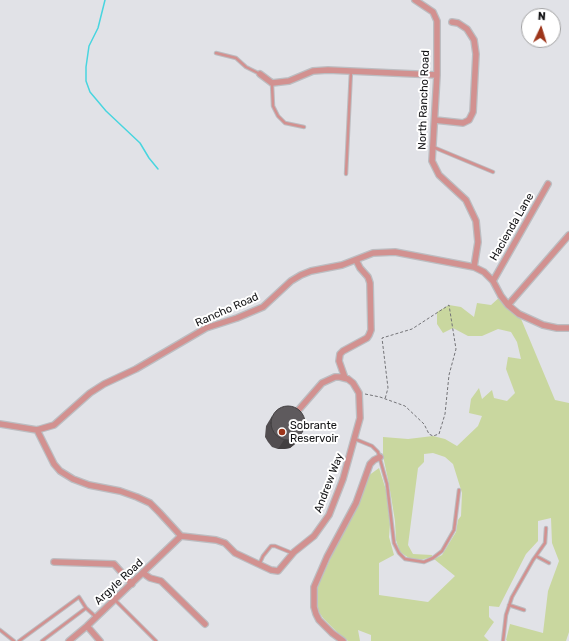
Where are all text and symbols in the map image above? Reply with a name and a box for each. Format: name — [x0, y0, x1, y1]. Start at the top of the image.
north arrow — [521, 8, 561, 48]
text: N — [537, 10, 546, 23]
street label: North Rancho Road — [416, 50, 432, 150]
street label: Hacienda Lane — [487, 191, 537, 263]
street label: Rancho Road — [193, 290, 261, 330]
place label: Sobrante Reservoir — [290, 419, 338, 445]
marker: Sobrante Reservoir — [277, 427, 287, 437]
street label: Andrew Way — [312, 451, 346, 515]
street label: Argyle Road — [92, 556, 146, 608]

